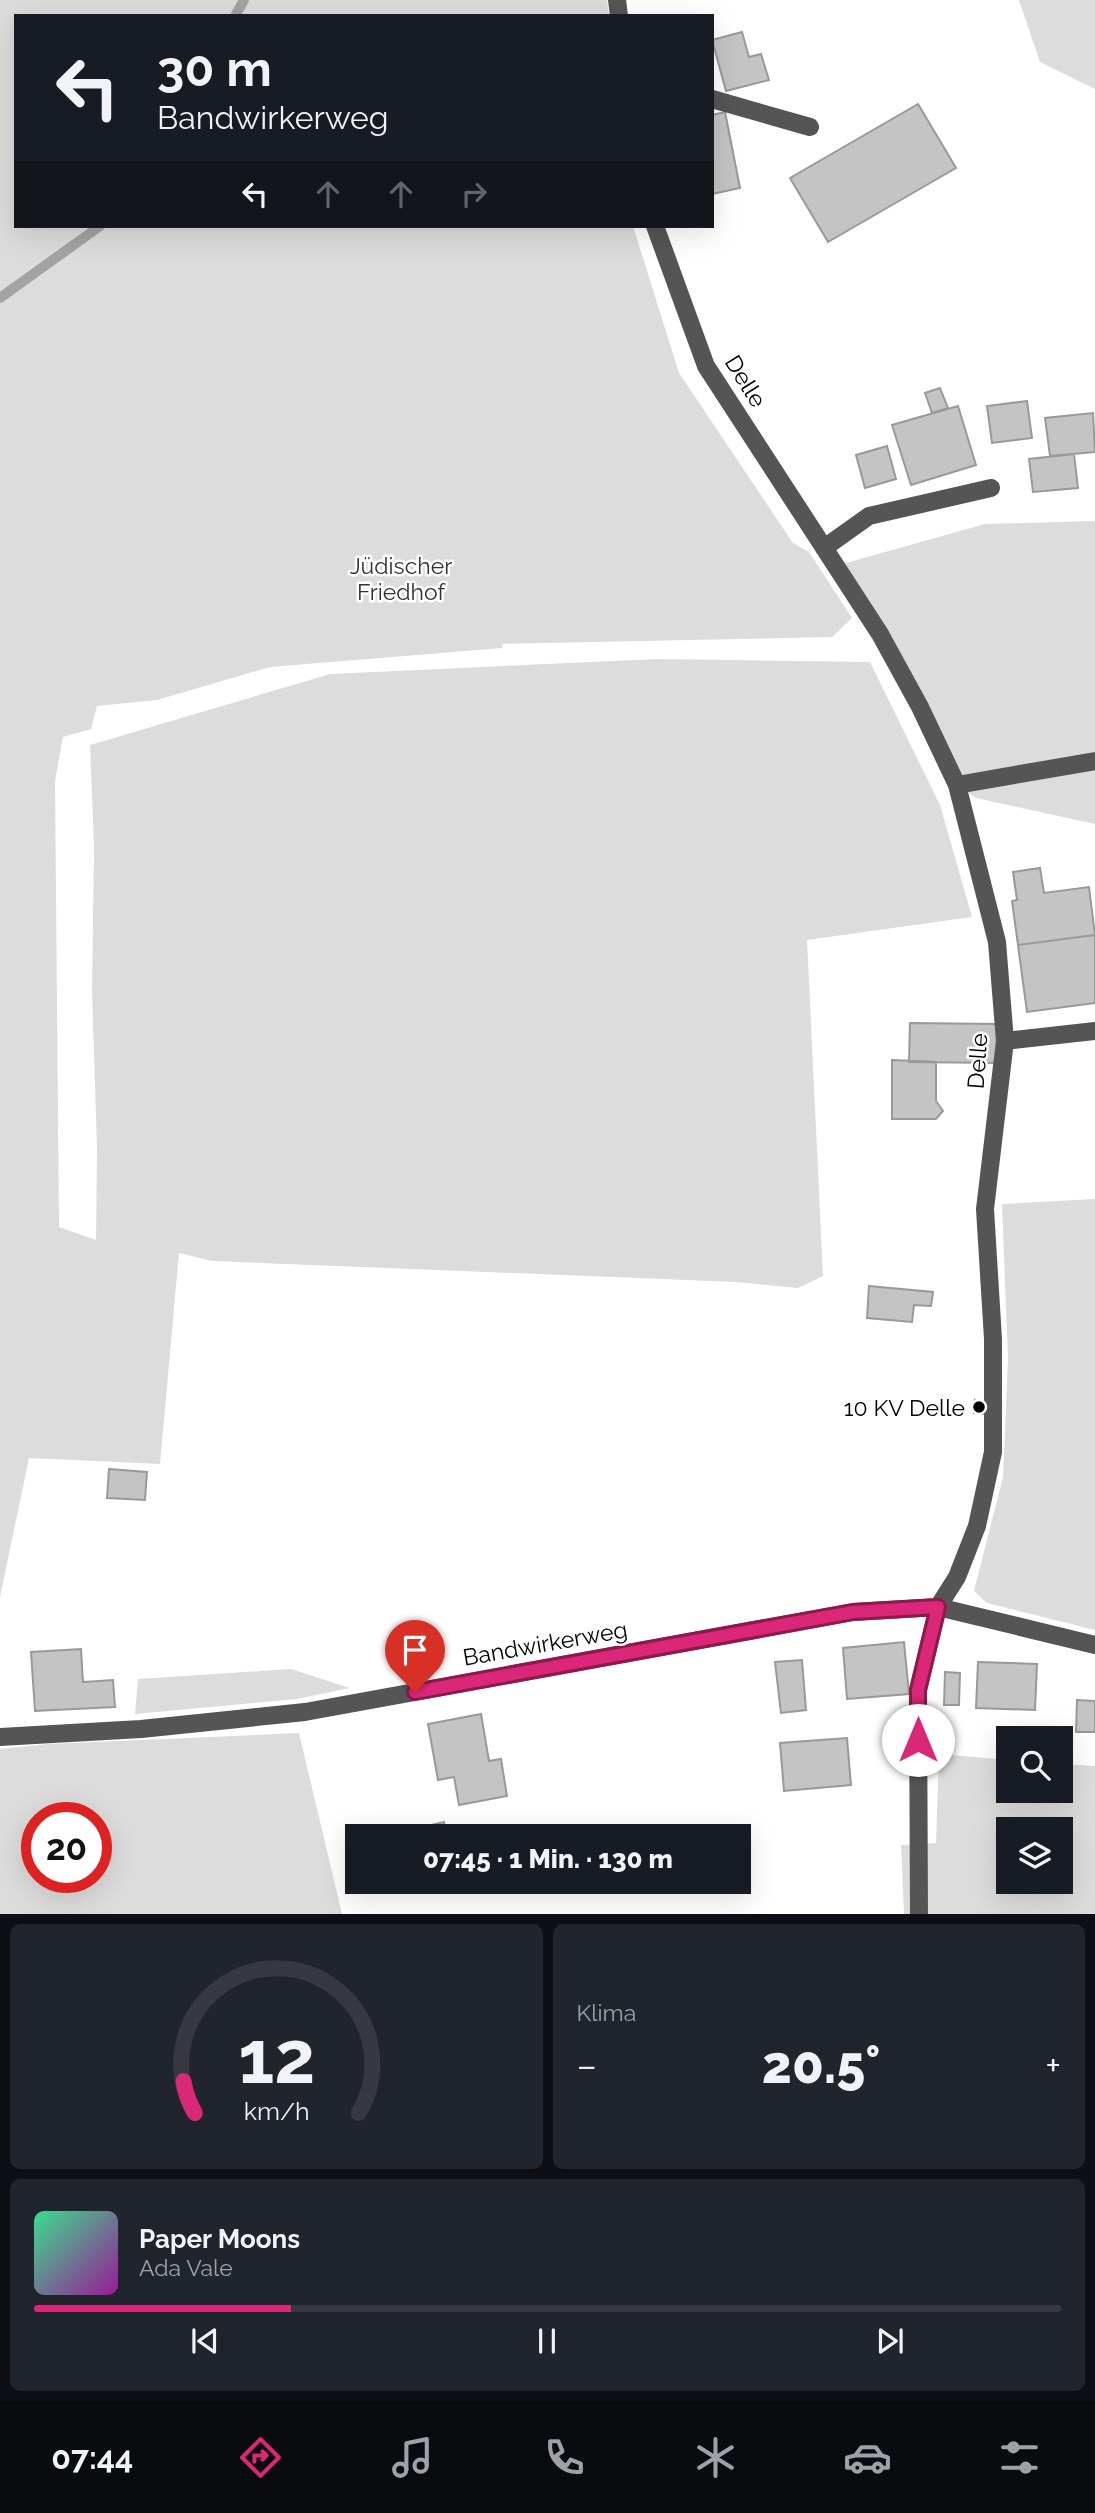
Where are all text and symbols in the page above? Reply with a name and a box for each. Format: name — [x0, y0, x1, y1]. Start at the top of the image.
text: 30 m — [157, 40, 272, 97]
icon: left — [42, 42, 133, 133]
text: Bandwirkerweg — [157, 99, 389, 136]
icon: left — [236, 175, 274, 213]
icon: ahead — [309, 175, 347, 213]
icon: ahead — [382, 175, 420, 213]
icon: right — [455, 175, 493, 213]
street label: Delle — [720, 350, 772, 412]
park label: Jüdischer Friedhof — [350, 552, 452, 605]
street label: Delle — [962, 1032, 992, 1090]
place label: 10 KV Delle — [844, 1394, 965, 1421]
marker: 10 KV Delle — [971, 1399, 987, 1415]
street label: Bandwirkerweg — [461, 1615, 629, 1671]
pin — [385, 1620, 445, 1692]
icon: arrive — [396, 1631, 434, 1669]
position arrow — [881, 1703, 955, 1777]
map controls — [996, 1726, 1073, 1894]
button: search — [996, 1726, 1073, 1803]
speed limit sign: 20 — [21, 1802, 112, 1893]
button: layers — [996, 1817, 1073, 1894]
text: 07:45 · 1 Min. · 130 m — [423, 1844, 673, 1874]
text: Klima — [577, 1999, 636, 2026]
text: 12 — [238, 2015, 315, 2100]
text: 20.5° — [762, 2034, 880, 2095]
text: − — [577, 2043, 597, 2088]
text: + — [1045, 2043, 1061, 2088]
text: km/h — [243, 2095, 309, 2125]
text: Paper Moons — [139, 2224, 300, 2254]
text: Ada Vale — [139, 2254, 233, 2281]
icon: previous — [186, 2322, 224, 2360]
icon: pause — [528, 2322, 566, 2360]
icon: next — [871, 2322, 909, 2360]
icon: directions — [236, 2433, 285, 2482]
icon: music — [388, 2433, 437, 2482]
icon: phone — [540, 2433, 589, 2482]
icon: climate — [691, 2433, 740, 2482]
icon: car — [843, 2433, 892, 2482]
icon: filters — [995, 2433, 1044, 2482]
text: 07:44 — [51, 2439, 133, 2476]

